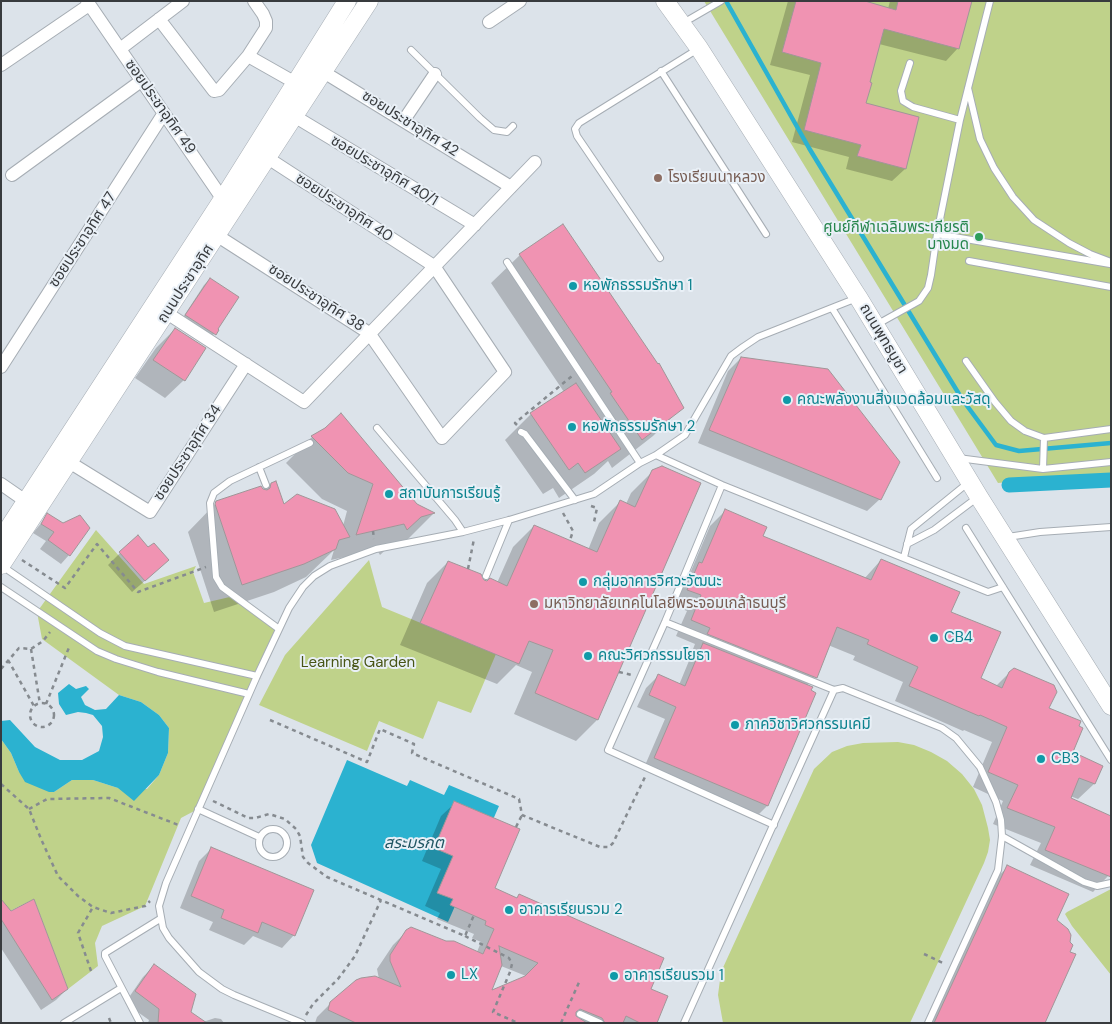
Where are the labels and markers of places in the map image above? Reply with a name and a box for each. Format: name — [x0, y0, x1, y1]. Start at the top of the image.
place label: โรงเรียนนาหลวง — [668, 169, 766, 187]
marker: โรงเรียนนาหลวง — [652, 172, 664, 184]
place label: ศูนย์กีฬาเฉลิมพระเกียรติ บางมด — [823, 219, 969, 254]
marker: ศูนย์กีฬาเฉลิมพระเกียรติ บางมด — [973, 231, 985, 243]
place label: หอพักธรรมรักษา 1 — [583, 277, 693, 295]
marker: หอพักธรรมรักษา 1 — [567, 280, 579, 292]
place label: คณะพลังงานสิ่งแวดล้อมและวัสดุ — [797, 391, 991, 409]
marker: คณะพลังงานสิ่งแวดล้อมและวัสดุ — [781, 394, 793, 406]
place label: หอพักธรรมรักษา 2 — [582, 418, 695, 436]
marker: หอพักธรรมรักษา 2 — [566, 421, 578, 433]
place label: สถาบันการเรียนรู้ — [399, 485, 500, 503]
marker: สถาบันการเรียนรู้ — [383, 488, 395, 500]
place label: กลุ่มอาคารวิศวะวัฒนะ — [593, 573, 722, 591]
marker: กลุ่มอาคารวิศวะวัฒนะ — [577, 576, 589, 588]
place label: มหาวิทยาลัยเทคโนโลยีพระจอมเกล้าธนบุรี — [544, 595, 786, 613]
marker: มหาวิทยาลัยเทคโนโลยีพระจอมเกล้าธนบุรี — [528, 598, 540, 610]
place label: CB4 — [944, 629, 973, 647]
marker: CB4 — [928, 632, 940, 644]
place label: คณะวิศวกรรมโยธา — [598, 647, 710, 665]
marker: คณะวิศวกรรมโยธา — [582, 650, 594, 662]
place label: ภาควิชาวิศวกรรมเคมี — [745, 716, 871, 734]
marker: ภาควิชาวิศวกรรมเคมี — [729, 719, 741, 731]
place label: CB3 — [1051, 750, 1080, 768]
marker: CB3 — [1035, 753, 1047, 765]
place label: อาคารเรียนรวม 2 — [519, 901, 623, 919]
marker: อาคารเรียนรวม 2 — [503, 904, 515, 916]
place label: LX — [461, 966, 478, 984]
place label: อาคารเรียนรวม 1 — [624, 967, 724, 985]
marker: LX — [445, 969, 457, 981]
marker: อาคารเรียนรวม 1 — [608, 970, 620, 982]

